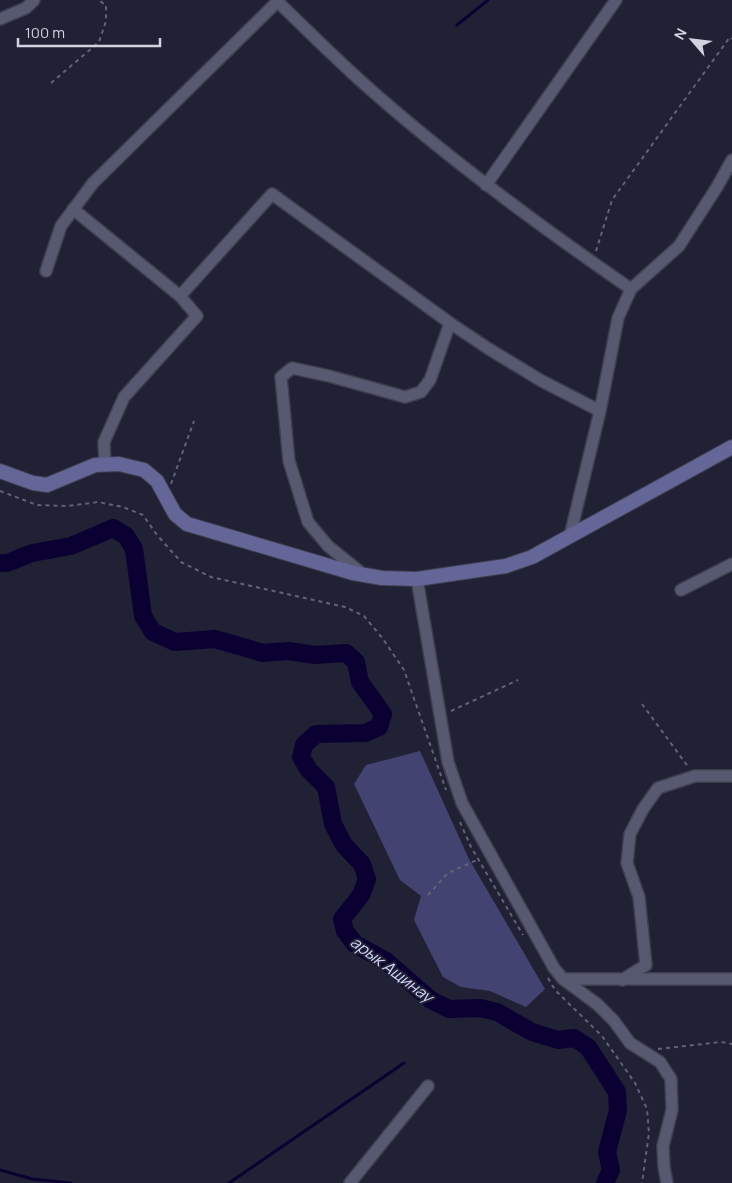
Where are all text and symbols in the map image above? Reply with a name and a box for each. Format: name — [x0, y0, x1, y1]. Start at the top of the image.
scale bar — [18, 15, 160, 47]
north arrow — [667, 15, 717, 65]
text: 100 m — [25, 22, 65, 43]
text: N — [669, 25, 691, 43]
water label: арык Ащинау — [346, 931, 440, 1009]

